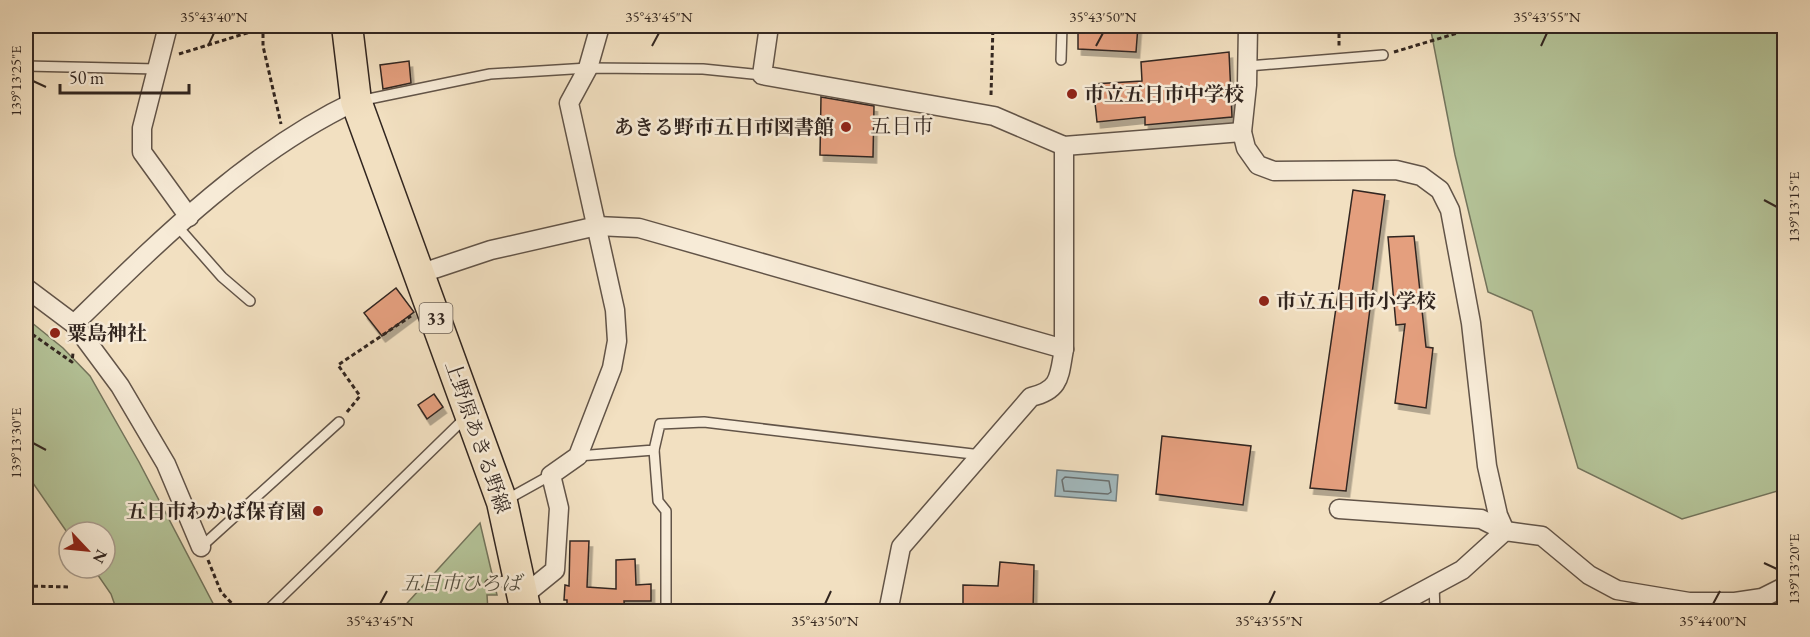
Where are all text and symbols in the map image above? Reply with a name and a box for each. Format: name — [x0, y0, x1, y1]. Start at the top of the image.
text: 35°43'40"N — [180, 7, 248, 26]
text: 35°43'45"N — [625, 7, 693, 26]
text: 35°43'50"N — [1069, 7, 1137, 26]
text: 35°43'55"N — [1513, 7, 1581, 26]
text: 139°13'25"E — [6, 45, 25, 117]
scale bar — [60, 57, 189, 95]
text: 50 m — [69, 66, 104, 89]
place label: 市立五日市中学校 — [1084, 81, 1244, 107]
marker: 市立五日市中学校 — [1065, 87, 1079, 101]
district label: 五日市 — [871, 112, 934, 139]
place label: あきる野市五日市図書館 — [614, 114, 834, 140]
marker: あきる野市五日市図書館 — [839, 120, 853, 134]
text: 139°13'15"E — [1784, 171, 1803, 243]
place label: 市立五日市小学校 — [1276, 288, 1436, 314]
marker: 市立五日市小学校 — [1257, 294, 1271, 308]
road number: 33 — [420, 303, 452, 333]
place label: 粟島神社 — [67, 320, 147, 346]
marker: 粟島神社 — [48, 326, 62, 340]
street label: 上野原あきる野線 — [440, 357, 516, 517]
text: 139°13'30"E — [6, 407, 25, 479]
place label: 五日市わかば保育園 — [126, 498, 306, 524]
marker: 五日市わかば保育園 — [311, 504, 325, 518]
north arrow — [57, 520, 117, 580]
text: 139°13'20"E — [1784, 533, 1803, 605]
text: N — [88, 546, 112, 567]
park label: 五日市ひろば — [401, 570, 525, 596]
text: 35°43'45"N — [346, 611, 414, 630]
text: 35°43'50"N — [791, 611, 859, 630]
text: 35°43'55"N — [1235, 611, 1303, 630]
text: 35°44'00"N — [1679, 611, 1747, 630]

